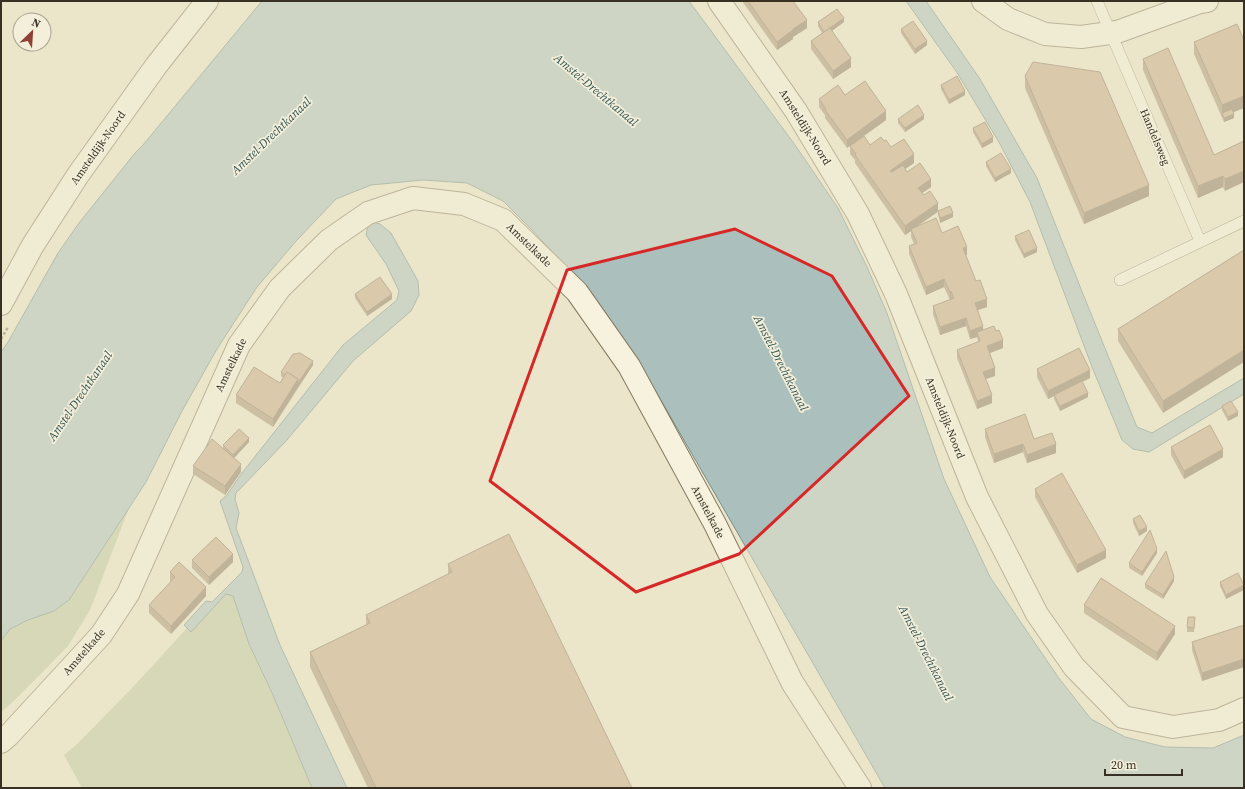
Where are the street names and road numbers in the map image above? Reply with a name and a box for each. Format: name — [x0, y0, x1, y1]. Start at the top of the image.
street label: Amsteldijk-Noord — [776, 86, 835, 168]
street label: Handelsweg — [1136, 106, 1174, 168]
street label: Amsteldijk-Noord — [67, 108, 129, 188]
street label: Amstelkade — [503, 220, 555, 271]
street label: Amstelkade — [212, 335, 251, 394]
street label: Amsteldijk-Noord — [922, 375, 969, 462]
street label: Amstelkade — [688, 483, 728, 541]
street label: Amstelkade — [59, 625, 109, 679]

